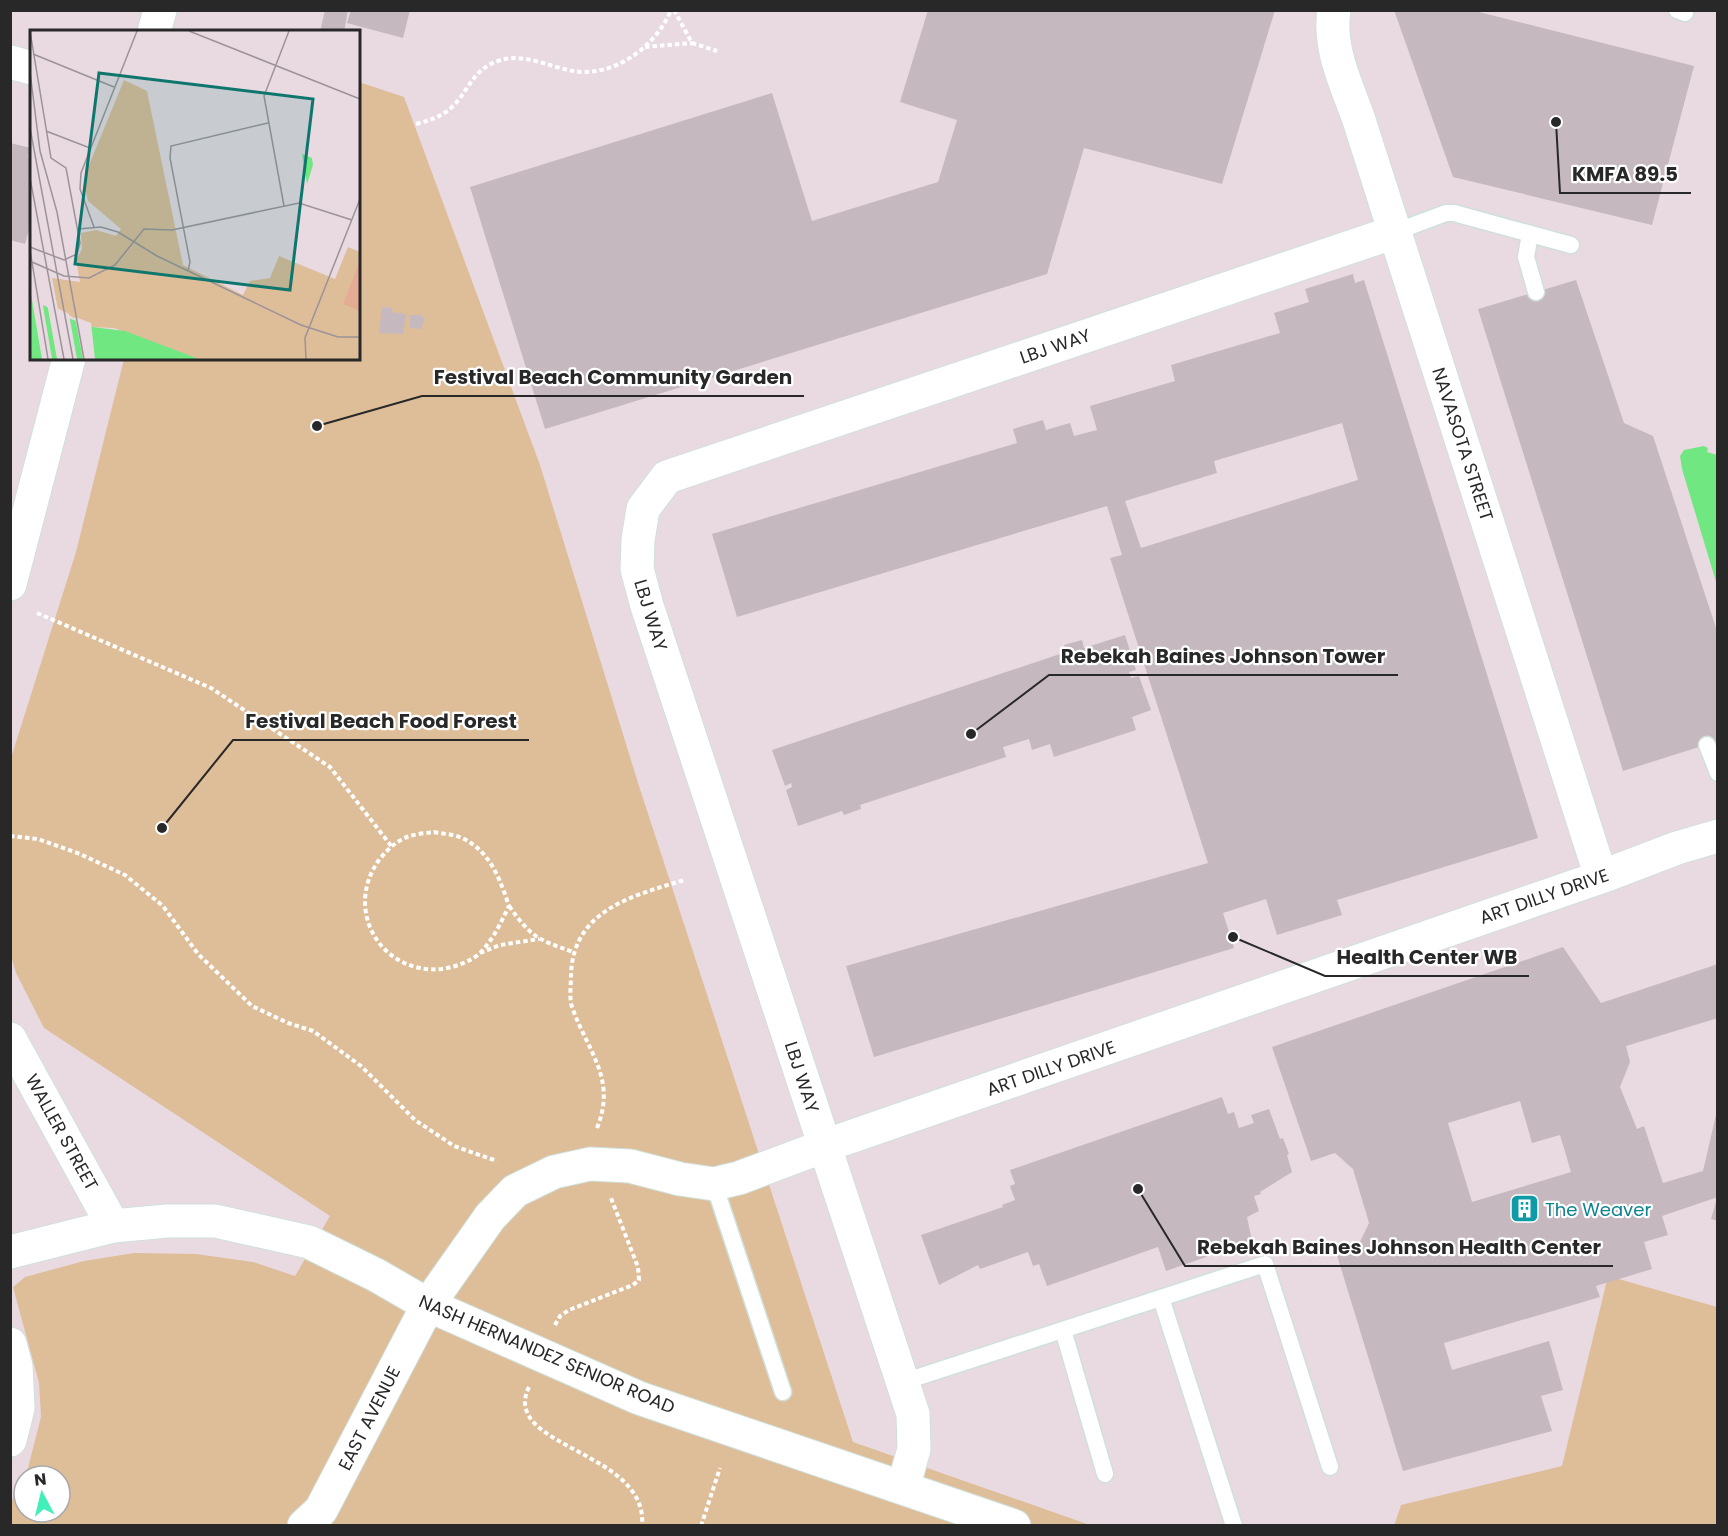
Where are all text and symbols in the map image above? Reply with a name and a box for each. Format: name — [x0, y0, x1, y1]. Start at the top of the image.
inset map — [30, 30, 360, 360]
callout: KMFA 89.5 — [1560, 155, 1691, 193]
text: KMFA 89.5 — [1572, 160, 1678, 188]
street label: LBJ WAY — [1016, 322, 1094, 370]
callout: Festival Beach Community Garden — [422, 358, 804, 396]
text: Festival Beach Community Garden — [434, 363, 792, 391]
street label: NAVASOTA STREET — [1426, 364, 1500, 524]
street label: LBJ WAY — [628, 576, 674, 654]
callout: Rebekah Baines Johnson Tower — [1049, 637, 1398, 675]
text: Rebekah Baines Johnson Tower — [1061, 642, 1386, 670]
callout: Festival Beach Food Forest — [233, 702, 529, 740]
text: Festival Beach Food Forest — [245, 707, 517, 735]
street label: ART DILLY DRIVE — [1476, 862, 1612, 930]
callout: Health Center WB — [1325, 938, 1529, 976]
text: Health Center WB — [1337, 943, 1517, 971]
street label: ART DILLY DRIVE — [983, 1034, 1119, 1102]
street label: LBJ WAY — [779, 1038, 825, 1116]
street label: WALLER STREET — [20, 1069, 104, 1195]
building icon: The Weaver — [1508, 1193, 1540, 1225]
place label: The Weaver — [1545, 1197, 1651, 1222]
callout: Rebekah Baines Johnson Health Center — [1185, 1228, 1613, 1266]
text: Rebekah Baines Johnson Health Center — [1197, 1233, 1601, 1261]
street label: NASH HERNANDEZ SENIOR ROAD — [415, 1289, 679, 1419]
street label: EAST AVENUE — [332, 1362, 406, 1474]
north arrow — [12, 1464, 72, 1524]
text: N — [33, 1467, 48, 1492]

